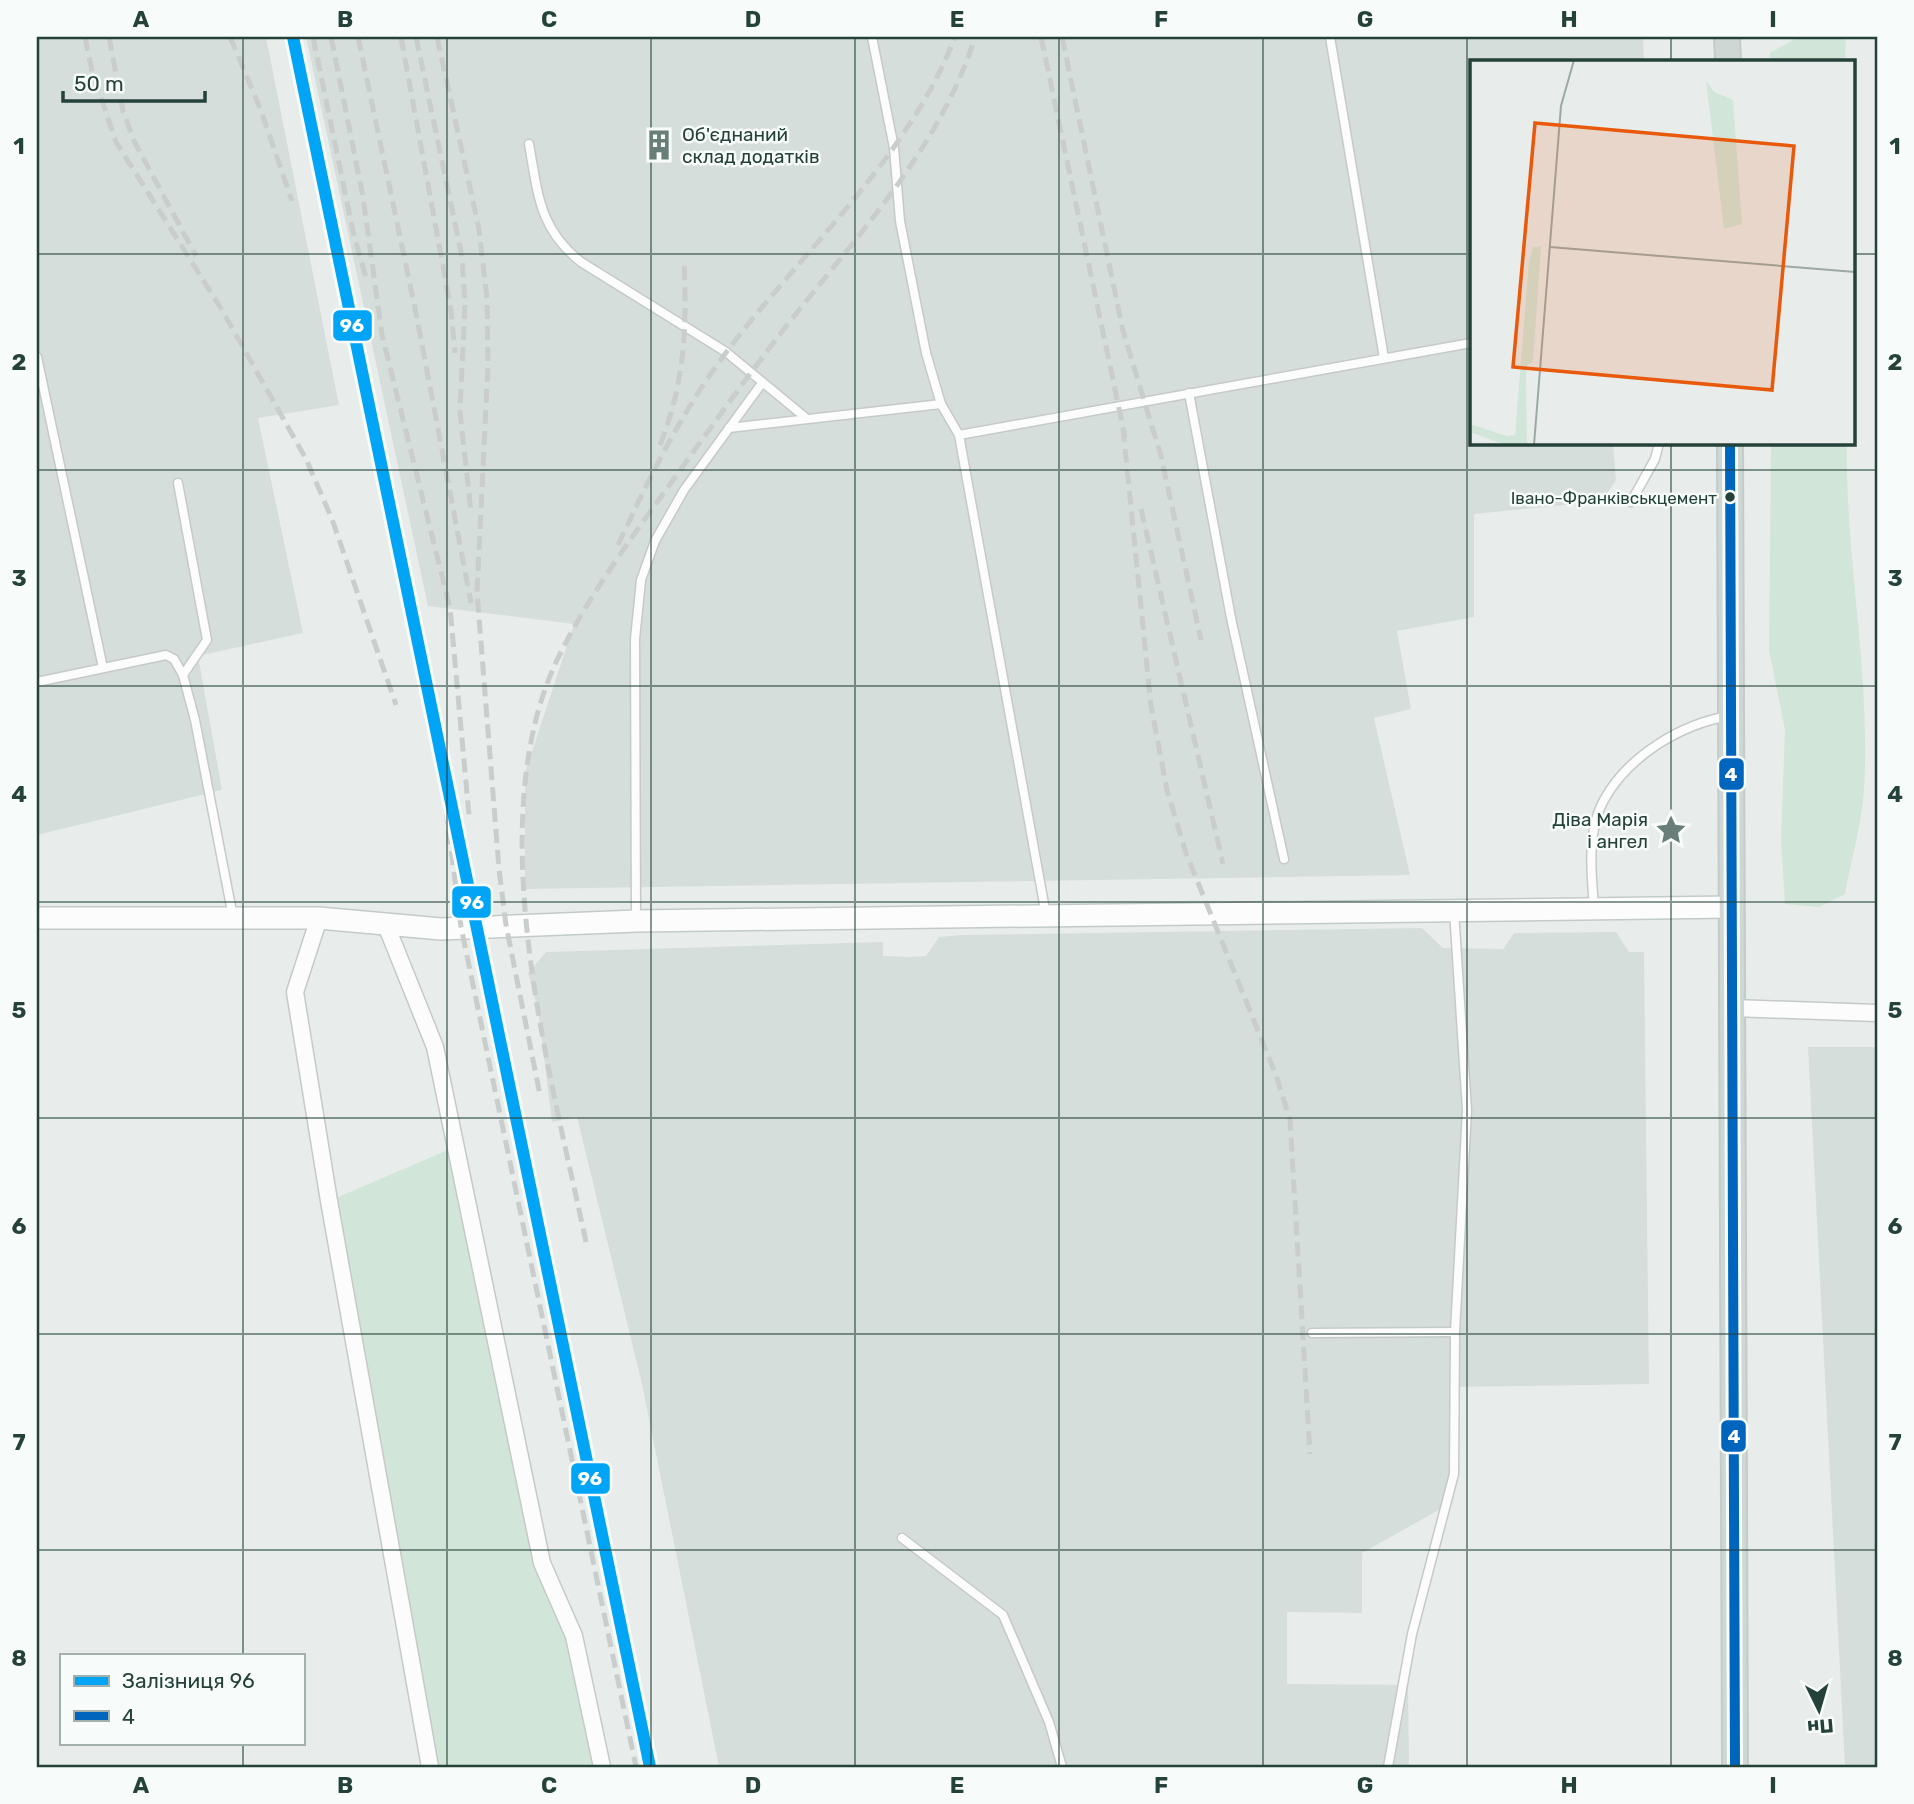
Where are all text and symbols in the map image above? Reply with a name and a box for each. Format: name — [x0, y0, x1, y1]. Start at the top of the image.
text: A — [133, 5, 150, 33]
text: B — [337, 5, 353, 33]
text: C — [541, 5, 557, 33]
text: D — [745, 5, 761, 33]
text: E — [950, 5, 964, 33]
text: F — [1154, 5, 1168, 33]
text: G — [1357, 5, 1373, 33]
text: H — [1560, 5, 1578, 33]
text: I — [1769, 5, 1777, 33]
scale bar — [63, 60, 205, 104]
inset map — [1470, 60, 1854, 444]
text: 50 m — [74, 71, 124, 96]
place label: Об'єднаний склад додатків — [682, 123, 820, 168]
building icon: Об'єднаний склад додатків — [642, 128, 676, 162]
text: 1 — [13, 132, 25, 160]
text: 1 — [1889, 132, 1901, 160]
line badge: 96 — [332, 309, 373, 342]
text: 96 — [340, 314, 364, 337]
text: 2 — [12, 348, 26, 376]
text: 2 — [1888, 348, 1902, 376]
place label: Івано-Франківськцемент — [1511, 488, 1717, 508]
marker: Івано-Франківськцемент — [1723, 490, 1737, 504]
text: 3 — [11, 564, 27, 592]
text: 3 — [1887, 564, 1903, 592]
line badge: 4 — [1718, 757, 1745, 791]
text: 4 — [1725, 763, 1738, 786]
text: 4 — [11, 780, 27, 808]
text: 4 — [1887, 780, 1903, 808]
place label: Діва Марія і ангел — [1552, 808, 1648, 853]
place icon: Діва Марія і ангел — [1654, 813, 1688, 847]
line badge: 96 — [451, 885, 492, 919]
text: 96 — [460, 891, 484, 914]
text: 5 — [12, 996, 27, 1024]
text: 5 — [1888, 996, 1903, 1024]
text: 6 — [12, 1212, 27, 1240]
text: 6 — [1888, 1212, 1903, 1240]
line badge: 4 — [1720, 1419, 1747, 1453]
text: 4 — [1728, 1425, 1741, 1448]
text: 7 — [12, 1428, 26, 1456]
text: 7 — [1888, 1428, 1902, 1456]
line badge: 96 — [570, 1462, 611, 1495]
text: 96 — [578, 1467, 602, 1490]
text: 8 — [11, 1644, 27, 1672]
text: 8 — [1887, 1644, 1903, 1672]
legend — [60, 1654, 304, 1744]
text: Залізниця 96 — [122, 1668, 255, 1693]
north arrow — [1784, 1674, 1854, 1744]
text: 4 — [122, 1704, 135, 1729]
text: Пн — [1806, 1714, 1835, 1739]
text: A — [133, 1771, 150, 1799]
text: B — [337, 1771, 353, 1799]
text: C — [541, 1771, 557, 1799]
text: D — [745, 1771, 761, 1799]
text: E — [950, 1771, 964, 1799]
text: F — [1154, 1771, 1168, 1799]
text: G — [1357, 1771, 1373, 1799]
text: H — [1560, 1771, 1578, 1799]
text: I — [1769, 1771, 1777, 1799]

